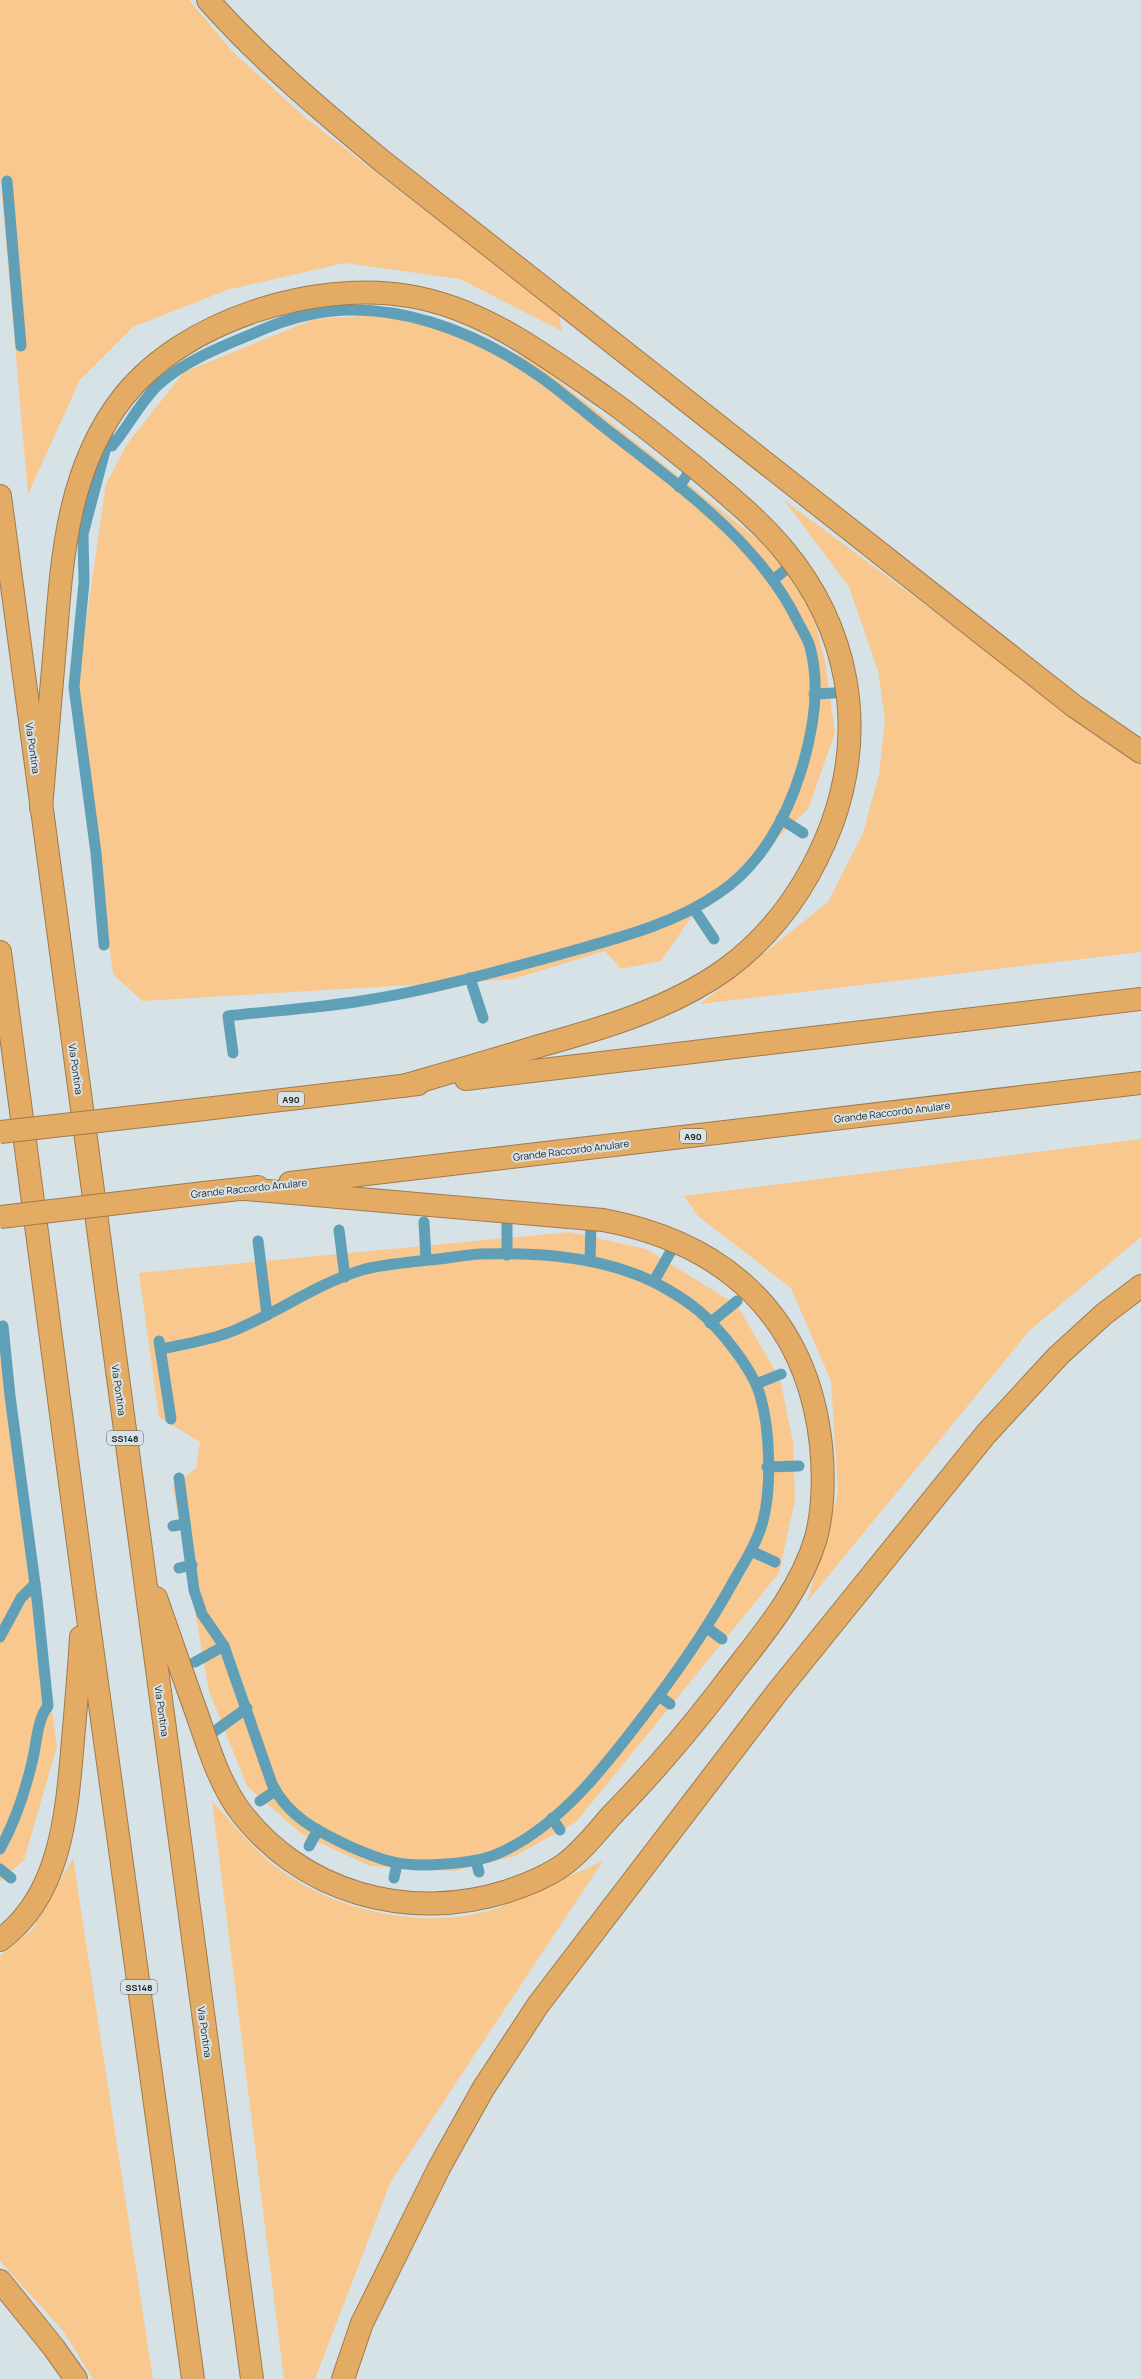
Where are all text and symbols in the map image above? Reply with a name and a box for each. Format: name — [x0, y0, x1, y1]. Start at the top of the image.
street label: Via Pontina — [22, 722, 44, 774]
street label: Via Pontina — [65, 1043, 87, 1095]
road number: A90 — [278, 1092, 304, 1106]
street label: Grande Raccordo Anulare — [833, 1098, 951, 1126]
road number: A90 — [680, 1129, 706, 1143]
street label: Grande Raccordo Anulare — [512, 1136, 630, 1164]
street label: Grande Raccordo Anulare — [190, 1175, 308, 1201]
street label: Via Pontina — [108, 1364, 130, 1416]
road number: SS148 — [107, 1431, 143, 1445]
street label: Via Pontina — [151, 1685, 173, 1737]
road number: SS148 — [121, 1980, 157, 1994]
street label: Via Pontina — [194, 2006, 216, 2058]

